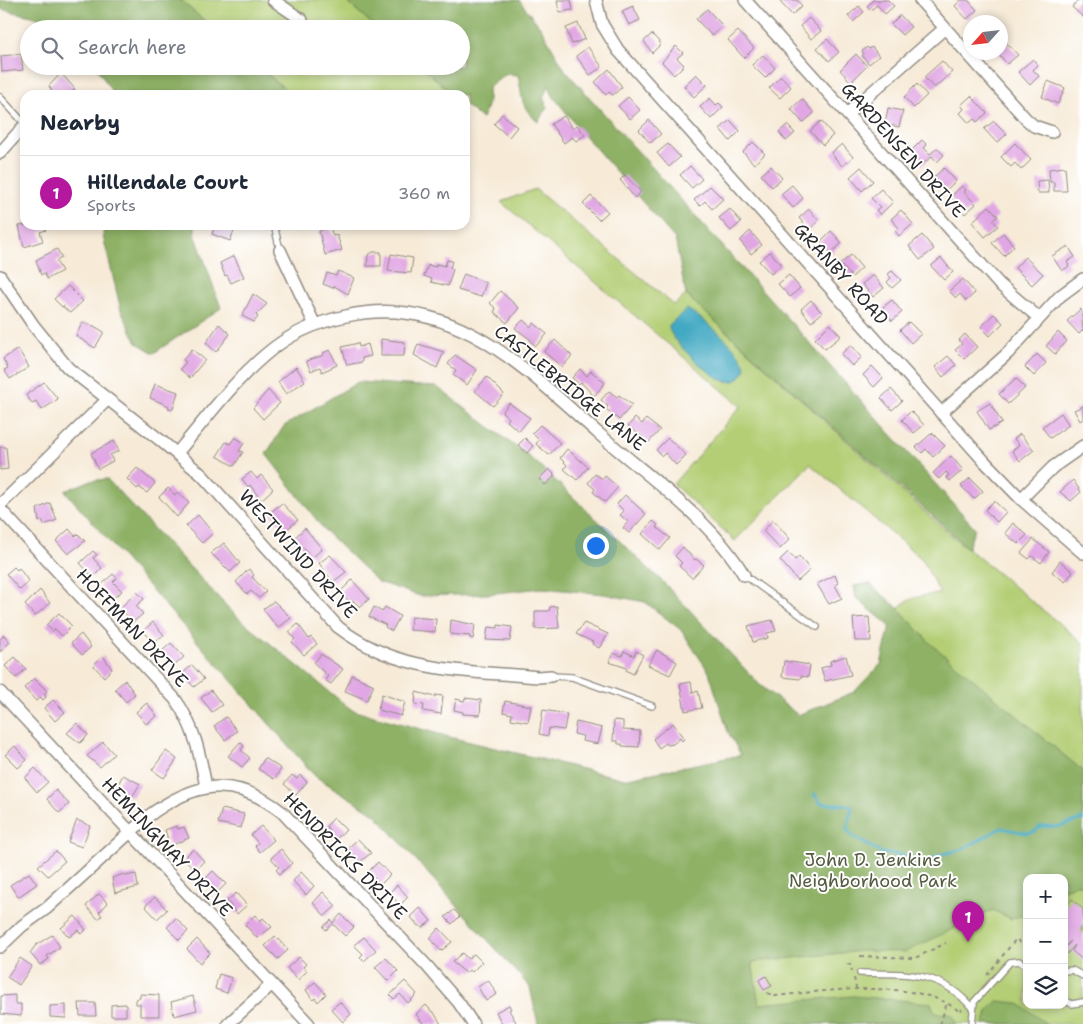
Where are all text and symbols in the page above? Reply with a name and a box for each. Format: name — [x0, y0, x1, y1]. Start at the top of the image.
north arrow — [963, 15, 1008, 60]
search box — [20, 20, 470, 75]
icon: search — [38, 34, 66, 62]
text: Search here — [78, 35, 187, 60]
street label: GARDENSEN DRIVE — [836, 77, 970, 223]
text: Nearby — [40, 109, 120, 137]
text: Hillendale Court — [87, 170, 248, 195]
text: 1 — [52, 183, 60, 204]
text: 360 m — [398, 183, 450, 204]
text: Sports — [87, 195, 136, 216]
street label: GRANBY ROAD — [789, 218, 894, 330]
street label: CASTLEBRIDGE LANE — [489, 319, 651, 457]
street label: WESTWIND DRIVE — [234, 484, 362, 624]
your location — [583, 533, 609, 559]
street label: HOFFMAN DRIVE — [71, 564, 193, 692]
street label: HEMINGWAY DRIVE — [96, 772, 238, 922]
street label: HENDRICKS DRIVE — [278, 787, 412, 925]
park label: John D. Jenkins Neighborhood Park — [789, 848, 957, 893]
map controls — [1023, 874, 1068, 1009]
button: + — [1023, 874, 1068, 919]
pin: 1 — [952, 901, 984, 942]
button: − — [1023, 919, 1068, 964]
button: layers — [1023, 964, 1068, 1009]

